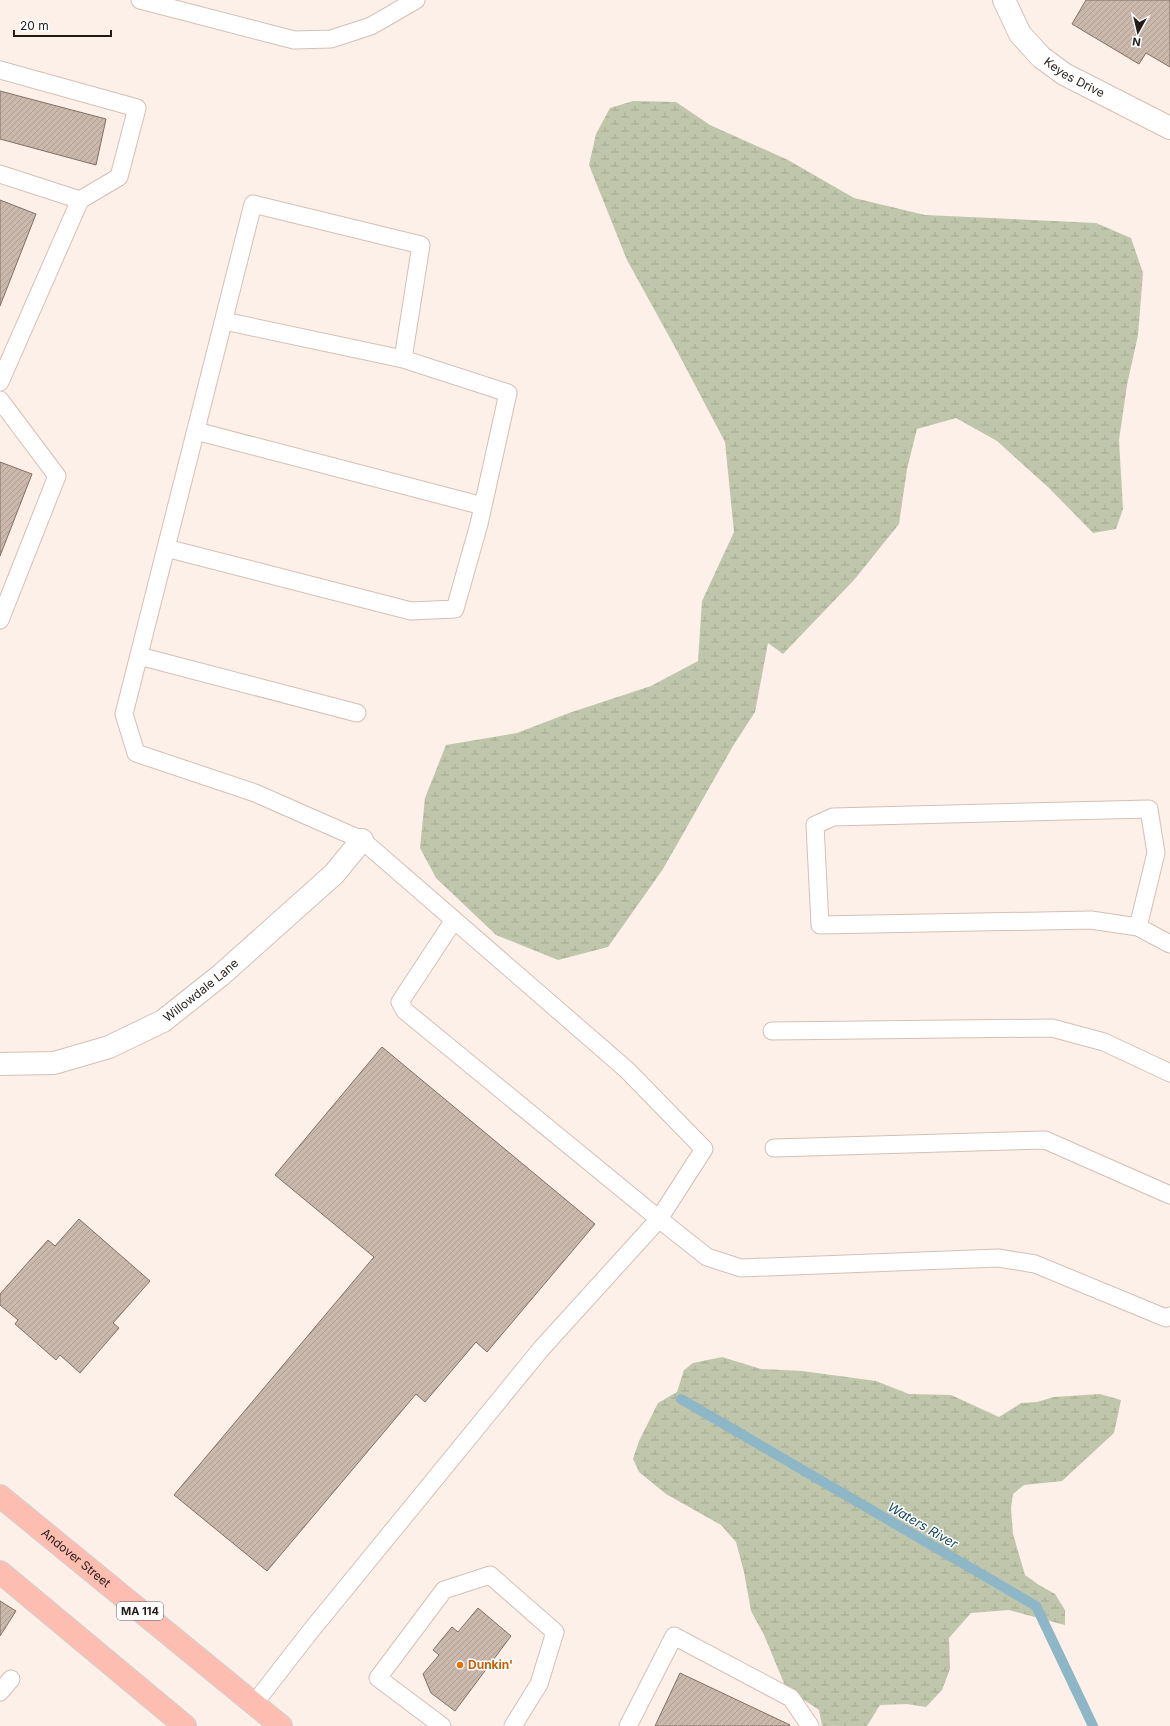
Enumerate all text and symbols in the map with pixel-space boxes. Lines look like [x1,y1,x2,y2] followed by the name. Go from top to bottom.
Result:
[14,12,111,38] scale bar
[1118,12,1158,52] north arrow
[20,18,49,33] text: 20 m
[1131,34,1142,49] text: N
[1041,54,1107,100] street label: Keyes Drive
[160,955,241,1025] street label: Willowdale Lane
[885,1499,962,1552] water label: Waters River
[39,1525,114,1590] street label: Andover Street
[117,1602,163,1620] road number: MA 114
[468,1657,513,1672] place label: Dunkin'
[455,1660,465,1670] marker: Dunkin'

